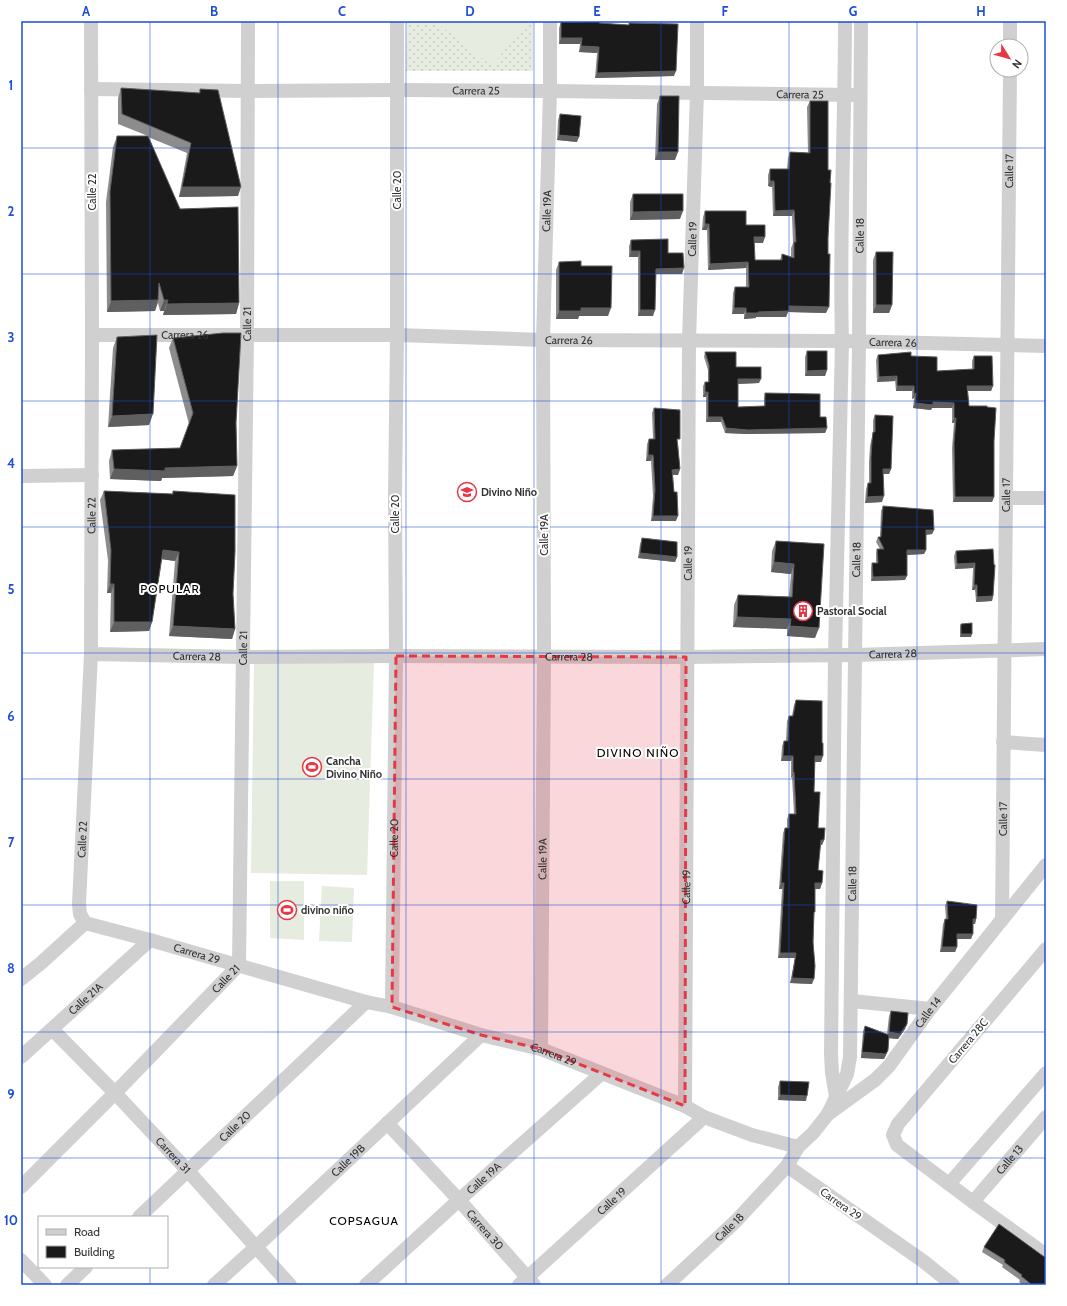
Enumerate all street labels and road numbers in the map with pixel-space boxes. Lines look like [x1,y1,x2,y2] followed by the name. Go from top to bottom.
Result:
[452,83,500,98] street label: Carrera 25
[776,87,824,102] street label: Carrera 25
[1002,153,1016,188] street label: Calle 17
[390,170,404,209] street label: Calle 20
[85,173,99,210] street label: Calle 22
[539,190,554,232] street label: Calle 19A
[853,218,867,253] street label: Calle 18
[685,221,700,257] street label: Calle 19
[240,307,254,342] street label: Calle 21
[161,328,209,342] street label: Carrera 26
[545,333,593,347] street label: Carrera 26
[869,335,917,350] street label: Carrera 26
[999,477,1013,512] street label: Calle 17
[388,494,402,533] street label: Calle 20
[84,497,98,534] street label: Calle 22
[537,514,551,556] street label: Calle 19A
[849,542,863,577] street label: Calle 18
[681,545,695,581] street label: Calle 19
[236,631,250,666] street label: Calle 21
[869,646,917,662] street label: Carrera 28
[173,649,221,664] street label: Carrera 28
[545,650,593,664] street label: Carrera 28
[996,801,1010,836] street label: Calle 17
[387,818,401,857] street label: Calle 20
[74,820,90,858] street label: Calle 22
[535,838,550,880] street label: Calle 19A
[845,866,859,901] street label: Calle 18
[679,869,693,905] street label: Calle 19
[172,940,222,967] street label: Carrera 29
[209,961,243,996] street label: Calle 21
[65,979,106,1018] street label: Calle 21A
[912,993,944,1031] street label: Calle 14
[945,1015,991,1067] street label: Carrera 28C
[530,1040,579,1069] street label: Carrera 29
[216,1108,254,1145] street label: Calle 20
[153,1134,194,1177] street label: Carrera 31
[328,1141,368,1180] street label: Calle 19B
[993,1142,1026,1177] street label: Calle 13
[463,1159,504,1197] street label: Calle 19A
[594,1184,629,1218] street label: Calle 19
[817,1185,865,1223] street label: Carrera 29
[464,1207,507,1253] street label: Carrera 30
[712,1210,747,1244] street label: Calle 18

